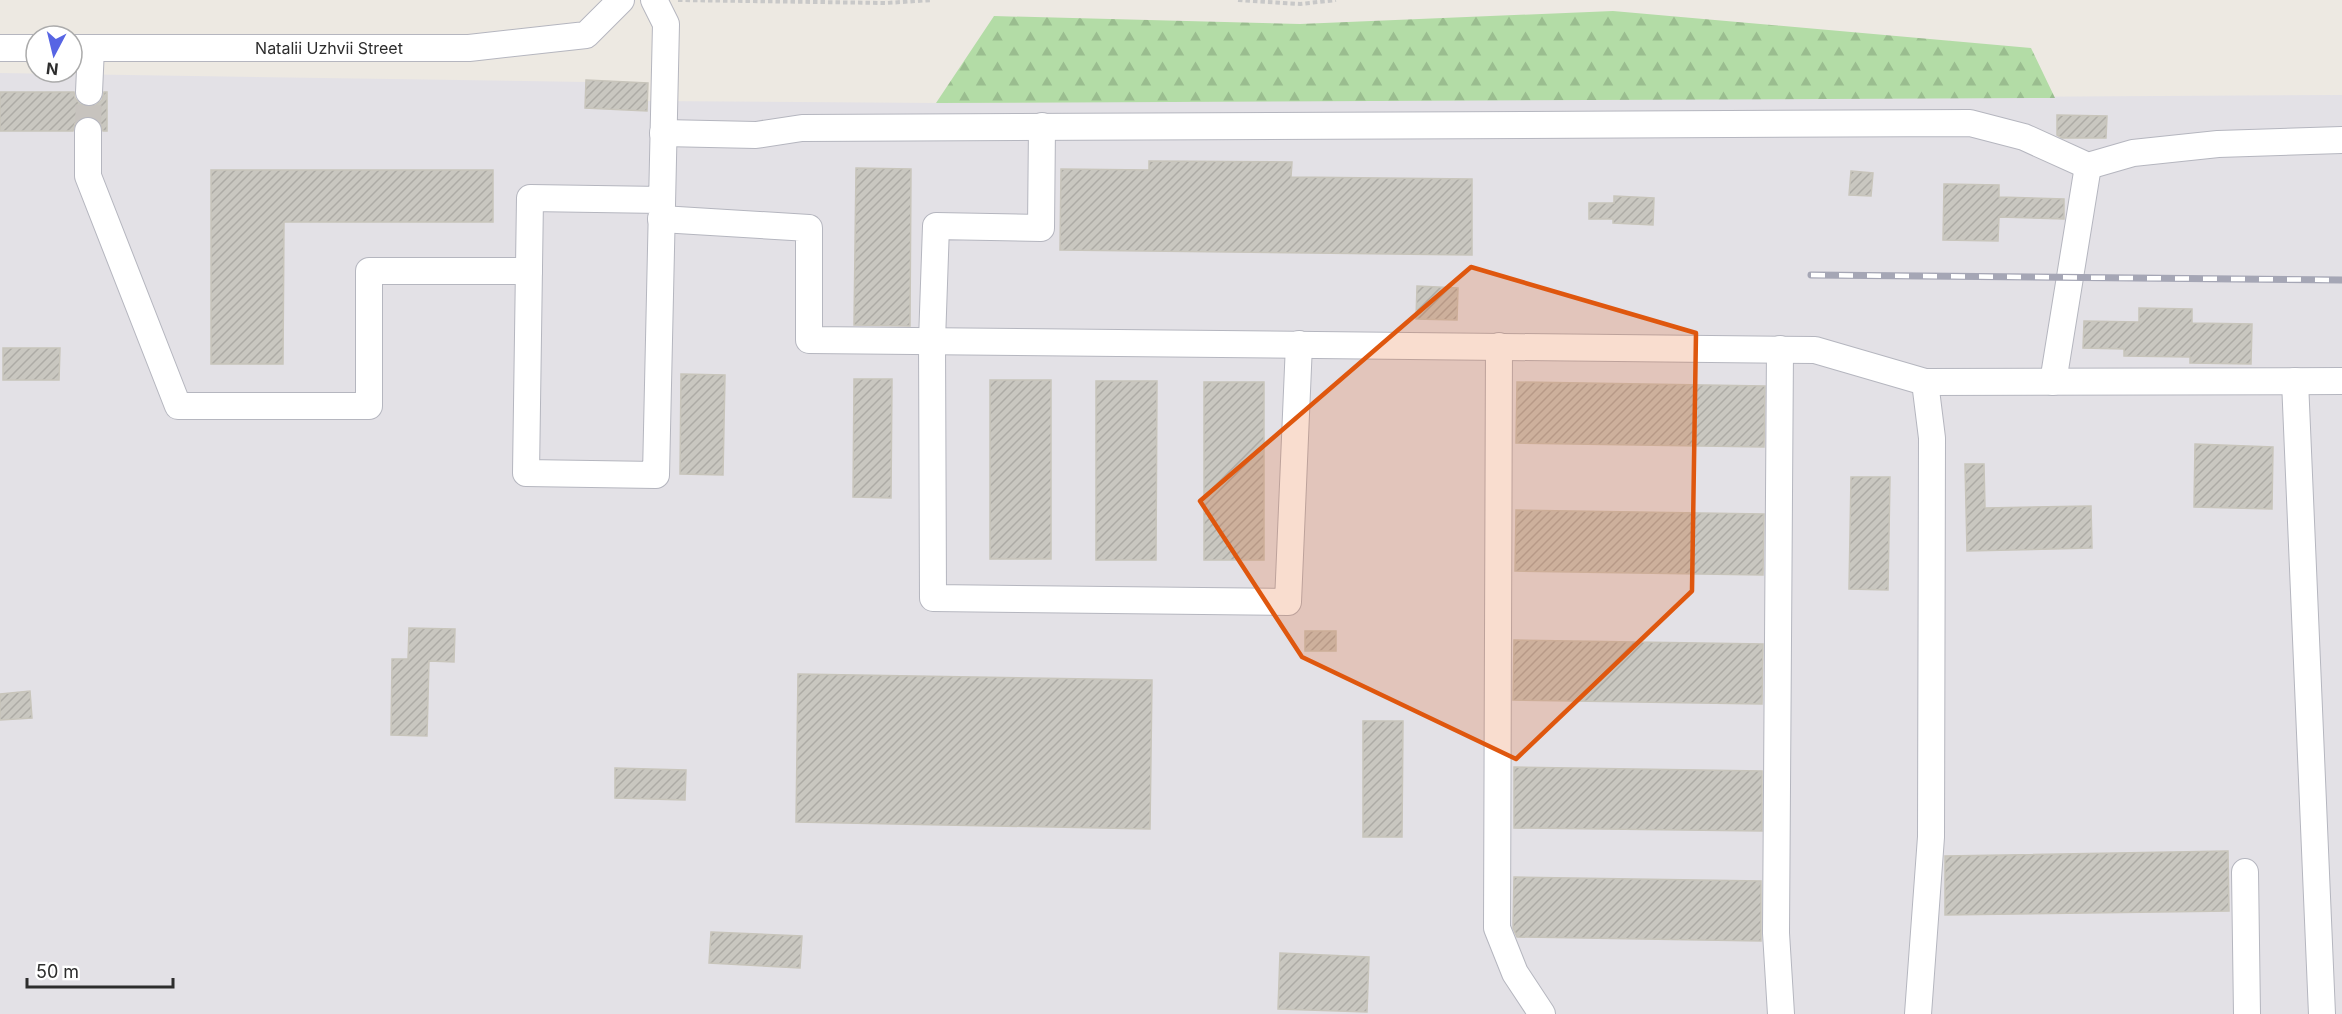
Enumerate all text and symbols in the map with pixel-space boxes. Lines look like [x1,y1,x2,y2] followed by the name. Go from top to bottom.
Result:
[24,24,84,84] north arrow
[255,38,403,58] street label: Natalii Uzhvii Street
[45,58,59,80] text: N
[27,951,172,989] scale bar
[36,961,79,982] text: 50 m

